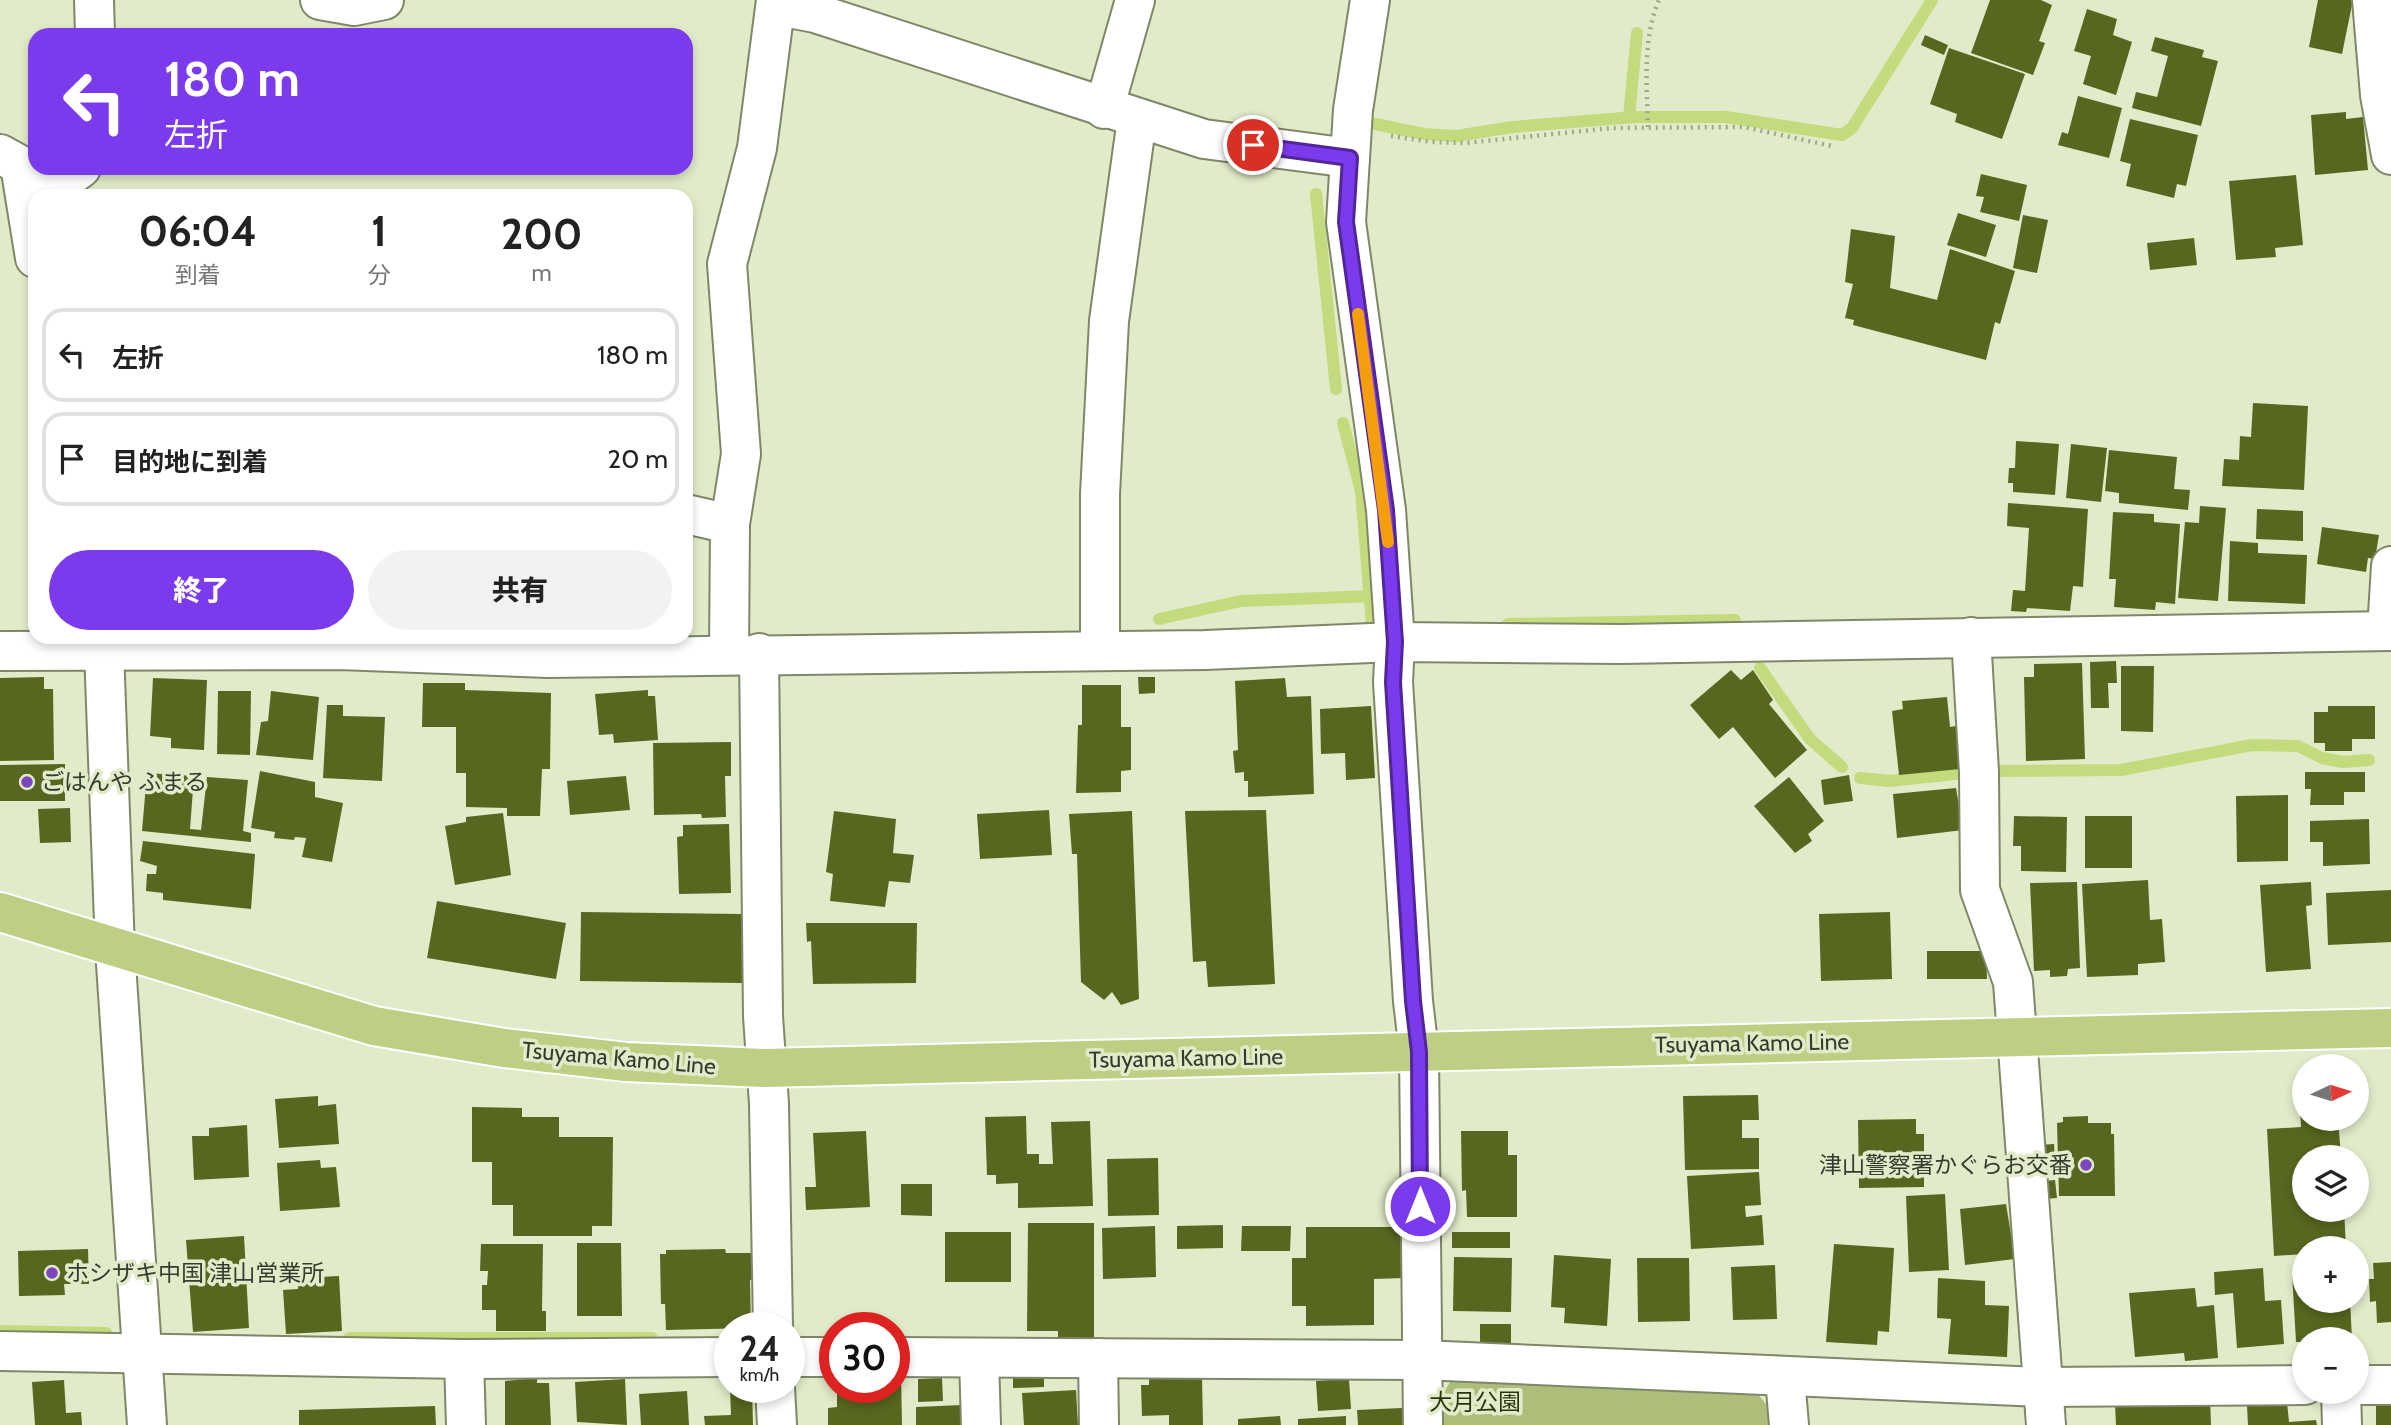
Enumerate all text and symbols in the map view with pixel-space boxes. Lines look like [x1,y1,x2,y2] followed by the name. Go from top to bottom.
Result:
[164,49,300,108] text: 180 m
[49,56,140,147] icon: left
[164,115,228,154] text: 左折
[1223,115,1283,175] pin
[1234,126,1272,164] icon: arrive
[139,205,257,257] text: 06:04
[371,205,387,257] text: 1
[501,208,582,260] text: 200
[532,259,552,287] text: m
[175,261,221,289] text: 到着
[367,261,390,289] text: 分
[53,336,91,374] icon: left
[597,339,668,371] text: 180 m
[112,342,164,374] text: 左折
[53,440,91,478] icon: arrive
[608,443,668,475] text: 20 m
[112,446,268,478] text: 目的地に到着
[49,550,354,630] button: 終了
[368,550,672,630] button: 共有
[41,768,207,796] place label: ごはんや ふまる
[19,774,35,790] marker: ごはんや ふまる
[1655,1027,1850,1059] street label: Tsuyama Kamo Line
[521,1036,717,1080] street label: Tsuyama Kamo Line
[1089,1042,1284,1074] street label: Tsuyama Kamo Line
[2292,1054,2370,1130] north arrow
[2292,1054,2369,1404] map controls
[2292,1145,2369,1222] button: layers
[1819,1151,2072,1179] place label: 津山警察署かぐらお交番
[2078,1157,2094,1173] marker: 津山警察署かぐらお交番
[1383,1169,1457,1243] position arrow
[2292,1236,2369,1313] button: +
[66,1259,324,1287] place label: ホシザキ中国 津山営業所
[44,1265,60,1281] marker: ホシザキ中国 津山営業所
[819,1312,910,1403] speed limit sign: 30
[739,1327,780,1370] text: 24
[2292,1327,2369,1404] button: −
[740,1364,779,1386] text: km/h
[1429,1388,1521,1416] park label: 大月公園

